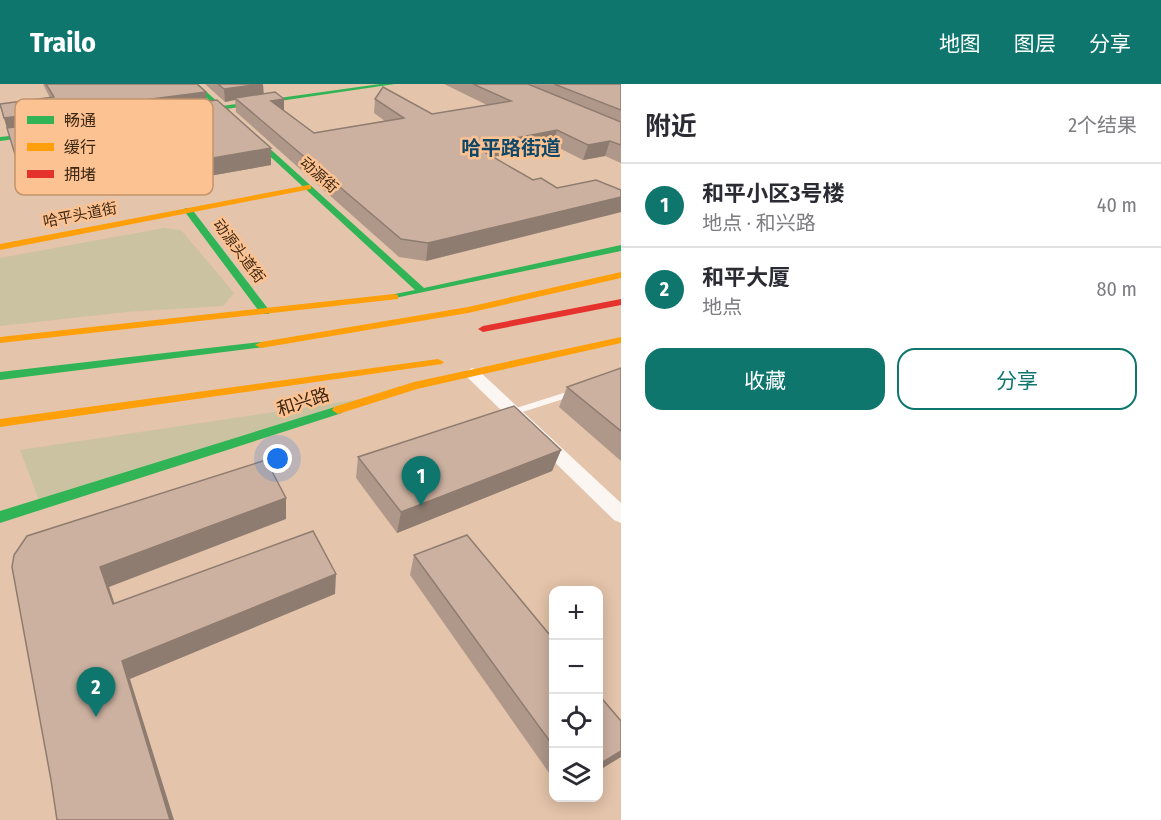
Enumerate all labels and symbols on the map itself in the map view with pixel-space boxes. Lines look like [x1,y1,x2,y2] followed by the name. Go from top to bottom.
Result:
[15,99,213,195] legend
[64,111,96,130] text: 畅通
[461,136,561,160] district label: 哈平路街道
[64,138,96,157] text: 缓行
[296,153,342,197] street label: 动源街
[64,165,96,184] text: 拥堵
[41,199,119,231] street label: 哈平头道街
[209,216,269,286] street label: 动源头道街
[274,383,332,421] street label: 和兴路
[263,444,292,473] your location
[402,456,440,506] pin: 1
[76,668,116,717] pin: 2

